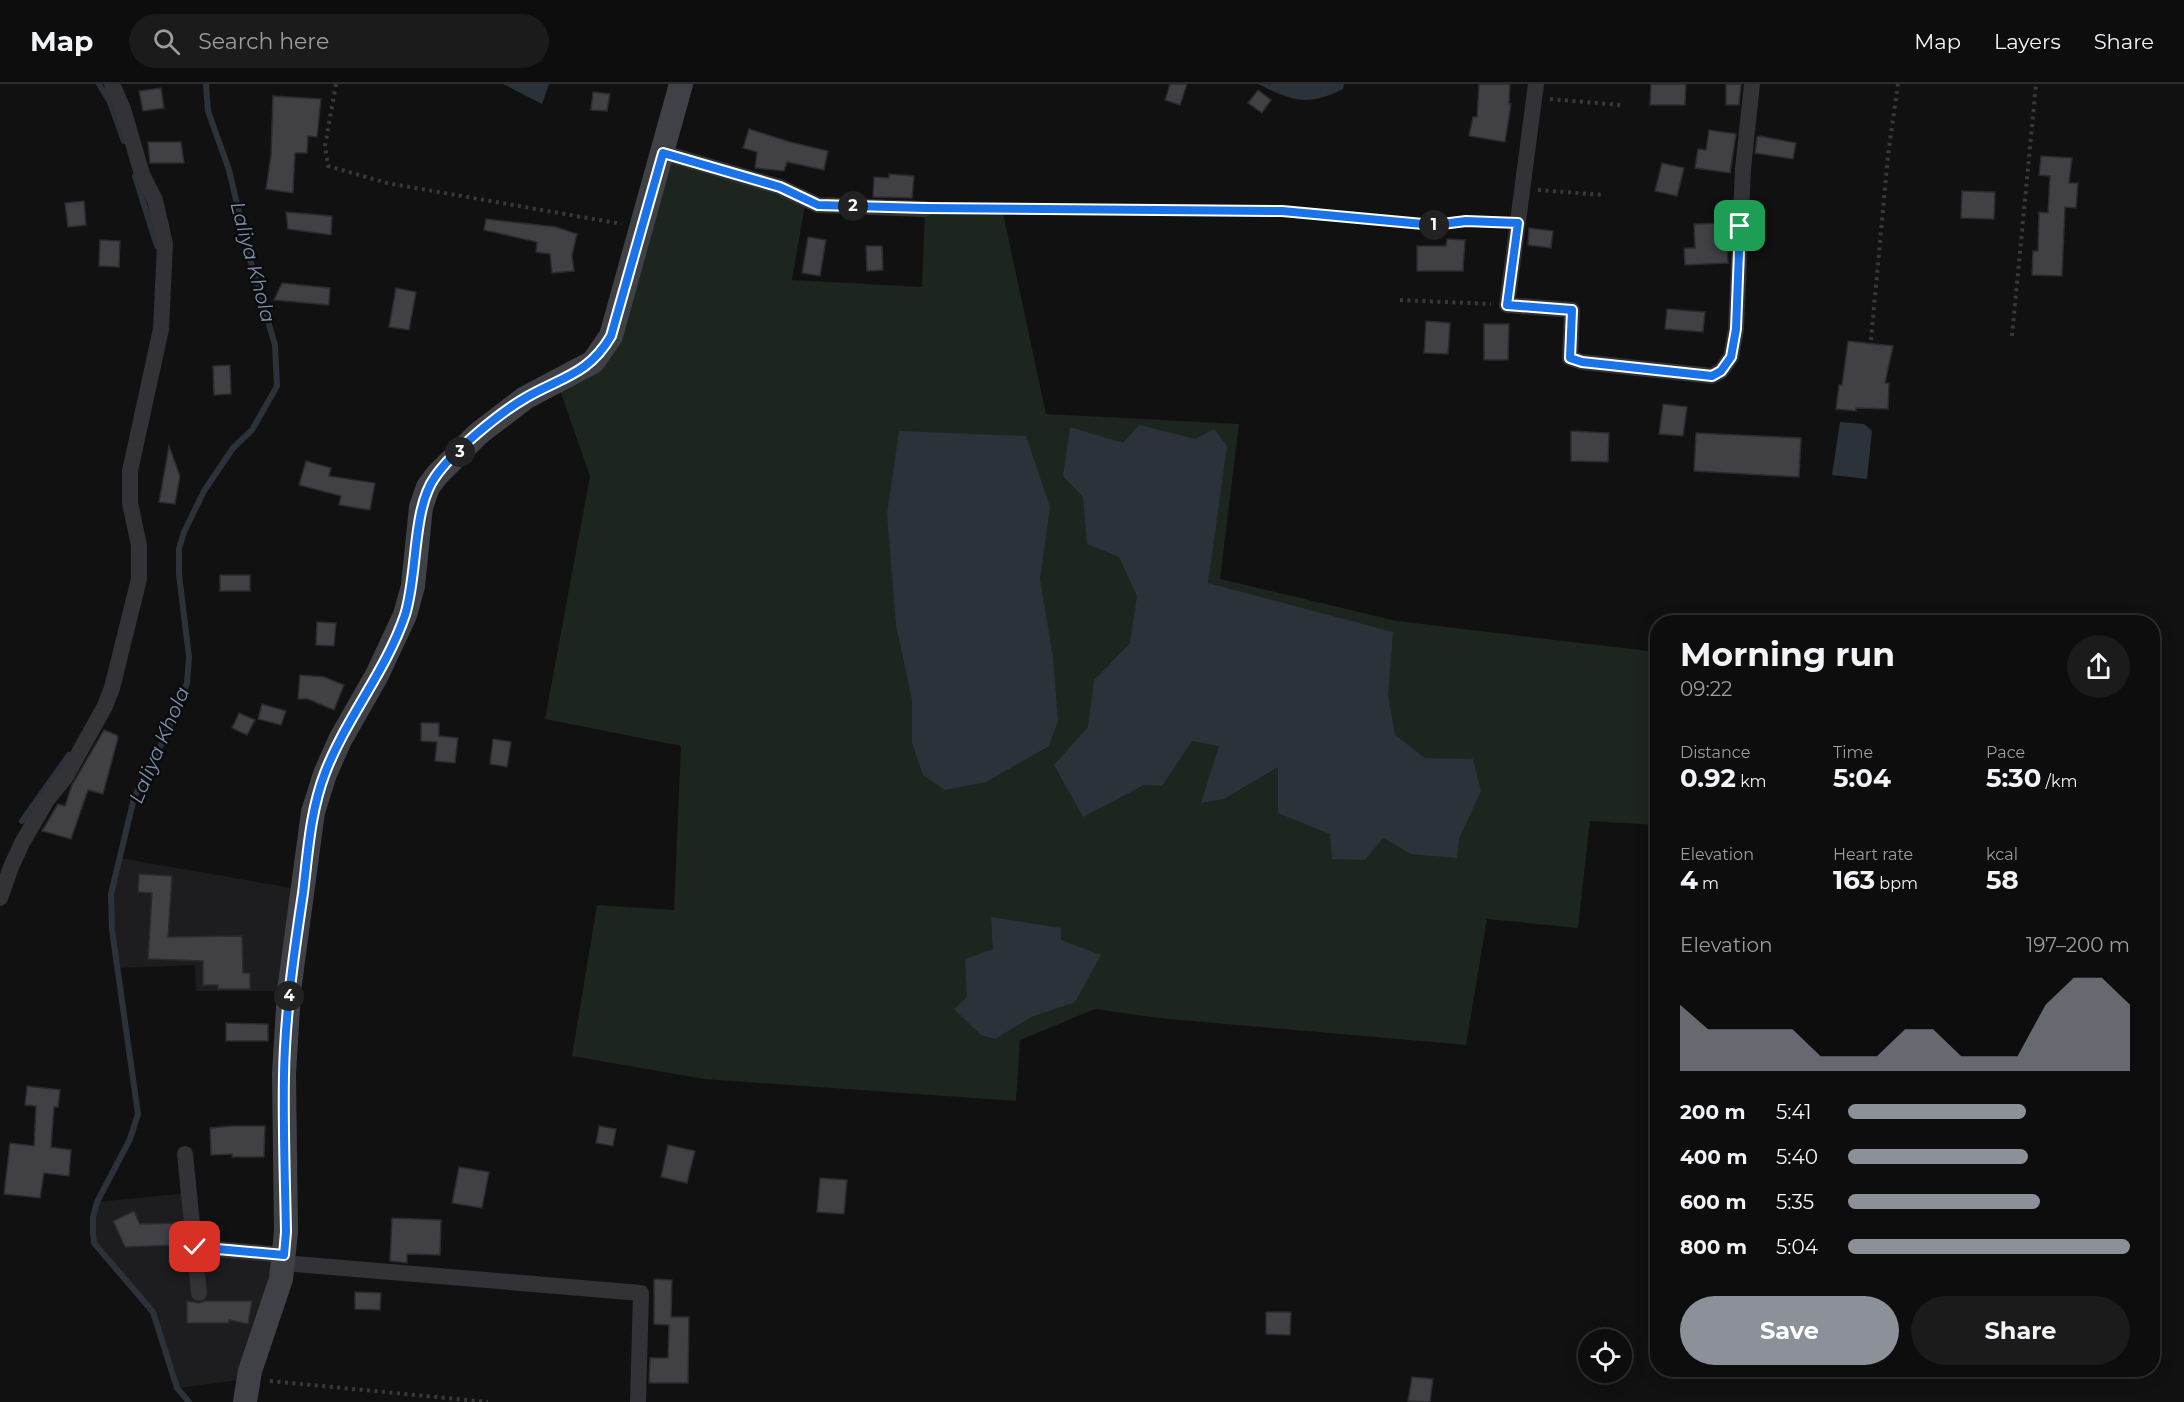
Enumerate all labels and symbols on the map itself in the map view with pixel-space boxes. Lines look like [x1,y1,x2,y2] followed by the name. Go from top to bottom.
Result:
[838,191,868,221] pin: 2
[225,199,281,325] water label: Laliya Khola
[1714,200,1765,251] pin
[1419,210,1449,240] pin: 1
[445,437,475,467] pin: 3
[124,683,194,807] water label: Laliya Khola
[274,981,304,1011] pin: 4
[169,1221,220,1272] pin

